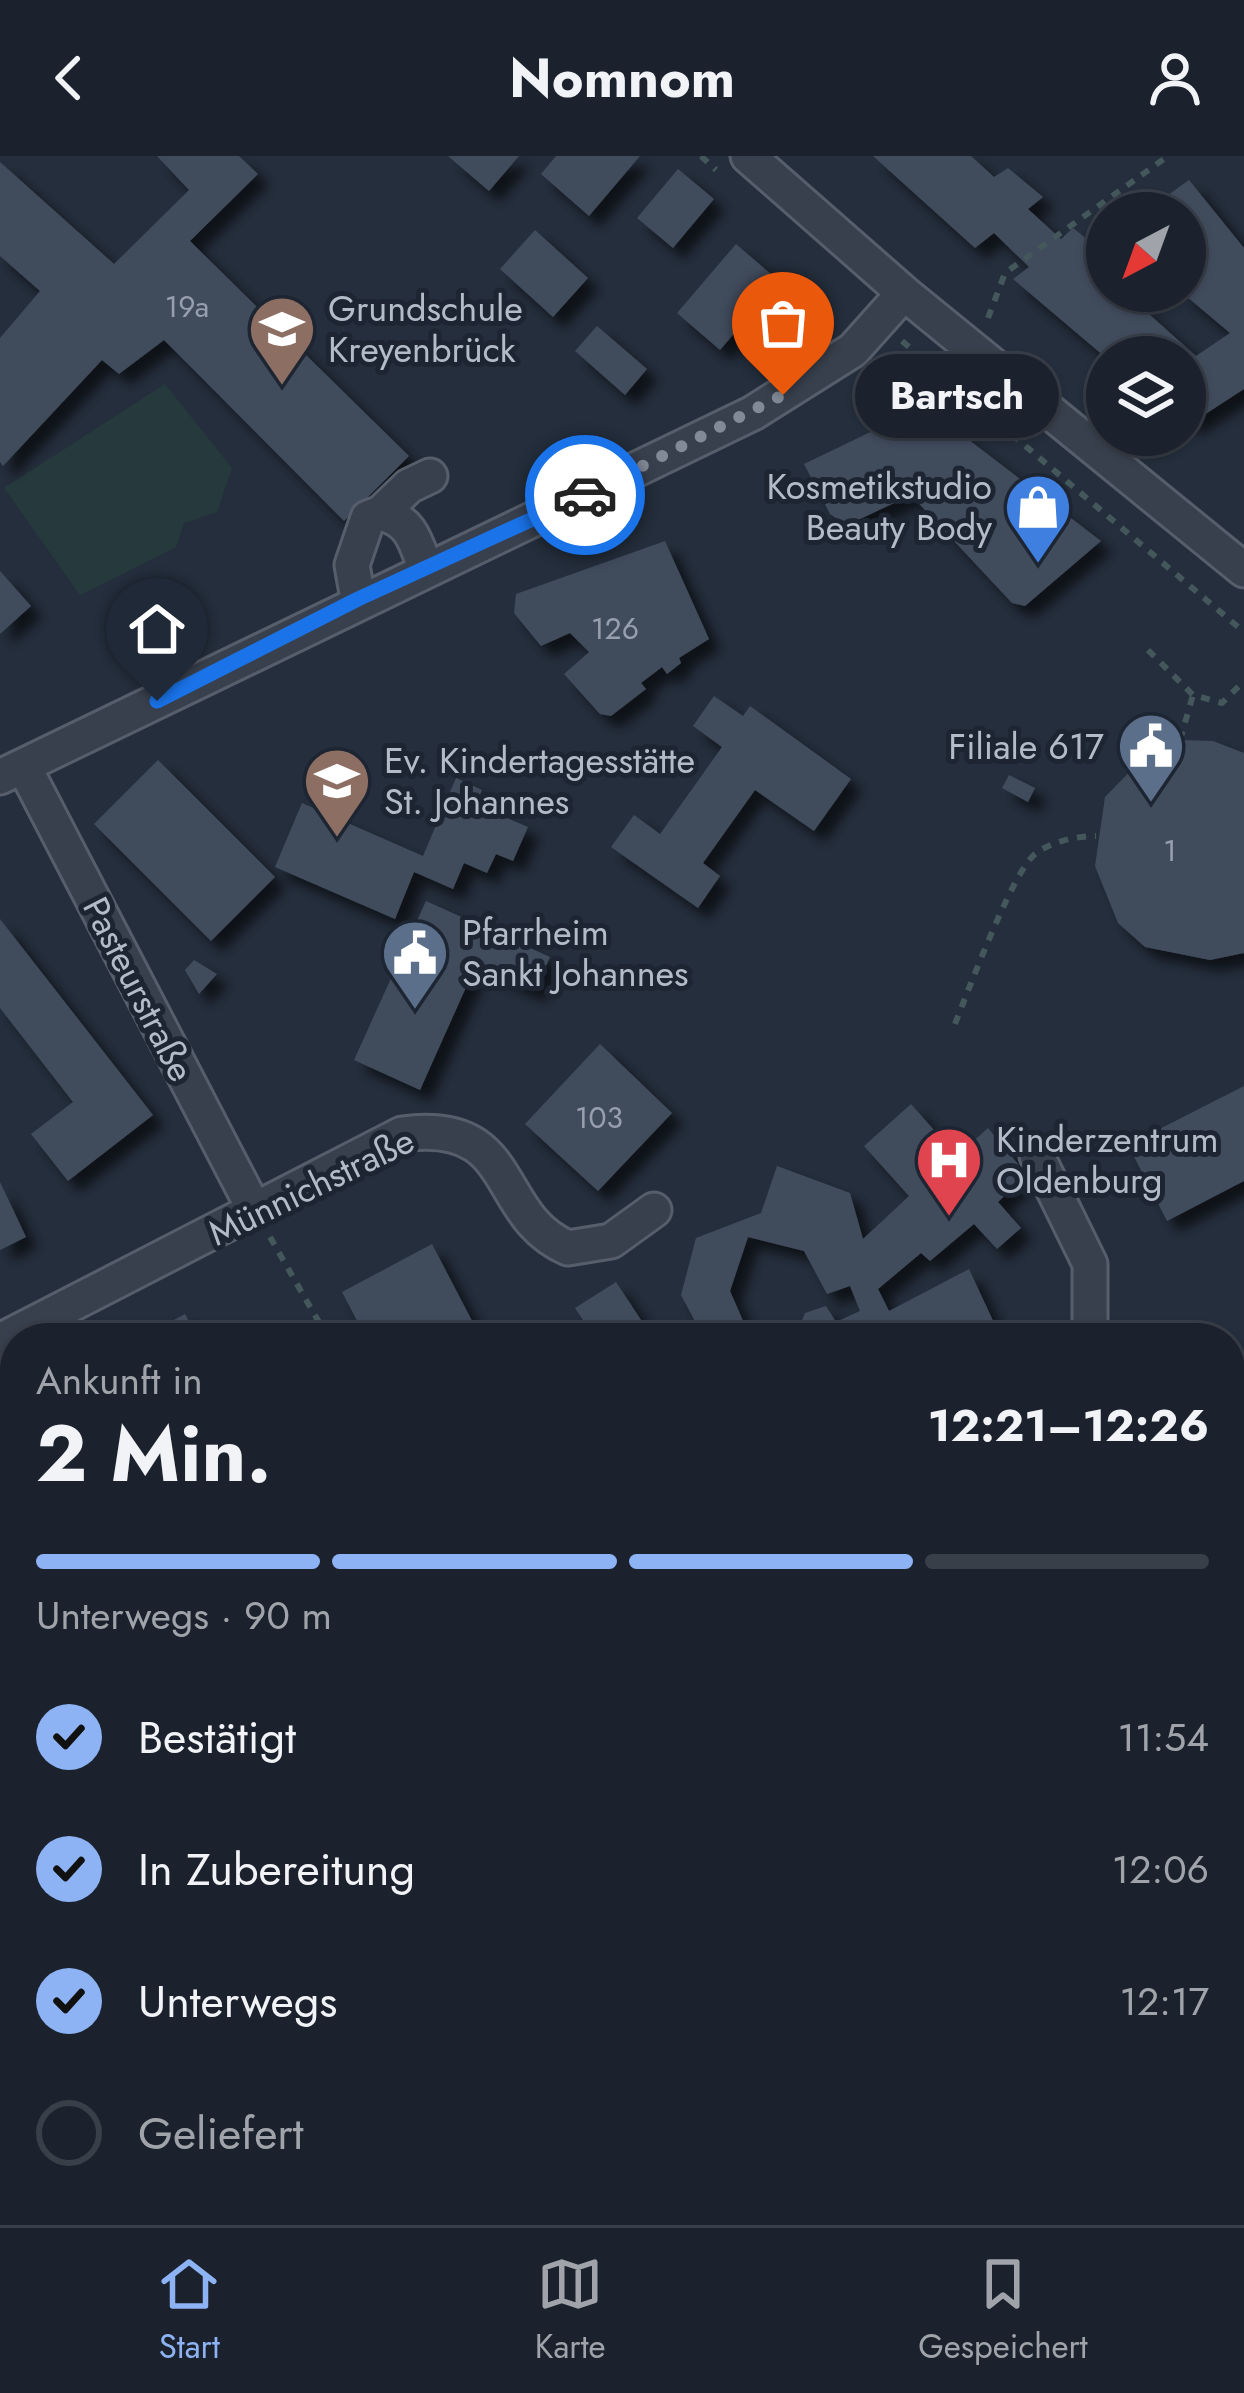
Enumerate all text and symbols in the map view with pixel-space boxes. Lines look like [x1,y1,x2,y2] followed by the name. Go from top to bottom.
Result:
[509,39,735,117] text: Nomnom
[36,45,102,111] icon: back
[1142,45,1208,111] icon: person
[1086,192,1206,312] north arrow
[1086,192,1206,456] map controls
[732,272,834,395] pin
[328,282,523,375] place label: Grundschule Kreyenbrück
[165,285,209,328] house number: 19a
[750,290,816,356] icon: bag
[247,294,317,388] school or university icon: Grundschule Kreyenbrück
[1086,336,1206,456] button: layers
[855,353,1059,437] callout: Bartsch
[890,367,1024,424] text: Bartsch
[525,435,645,555] courier
[767,460,992,553] place label: Kosmetikstudio Beauty Body
[552,462,618,528] icon: car
[1003,472,1073,566] shop icon: Kosmetikstudio Beauty Body
[106,578,208,701] pin
[124,596,190,662] icon: home
[591,607,639,650] house number: 126
[1116,711,1186,805] public building icon: Filiale 617
[948,720,1104,772] place label: Filiale 617
[384,734,695,827] place label: Ev. Kindertagesstätte St. Johannes
[302,746,372,840] school or university icon: Ev. Kindertagesstätte St. Johannes
[1163,829,1177,872] house number: 1
[70,888,208,1090] street label: Pasteurstraße
[462,906,689,999] place label: Pfarrheim Sankt Johannes
[380,918,450,1012] public building icon: Pfarrheim Sankt Johannes
[575,1096,623,1139] house number: 103
[996,1113,1219,1206] place label: Kinderzentrum Oldenburg
[199,1114,423,1258] street label: Münnichstraße
[914,1125,984,1219] hospital icon: Kinderzentrum Oldenburg
[36,1352,203,1409] text: Ankunft in
[928,1393,1209,1458] text: 12:21–12:26
[36,1398,272,1510] text: 2 Min.
[36,1587,332,1644] text: Unterwegs · 90 m
[36,1704,102,1770] icon: check
[138,1705,296,1770] text: Bestätigt
[1117,1709,1209,1766] text: 11:54
[36,1836,102,1902] icon: check
[138,1837,415,1902] text: In Zubereitung
[1112,1841,1209,1898] text: 12:06
[36,1968,102,2034] icon: check
[138,1969,337,2034] text: Unterwegs
[1120,1973,1209,2030] text: 12:17
[138,2101,304,2166] text: Geliefert
[156,2251,222,2370] tab: Start
[535,2251,606,2370] tab: Karte
[918,2251,1088,2370] tab: Gespeichert

